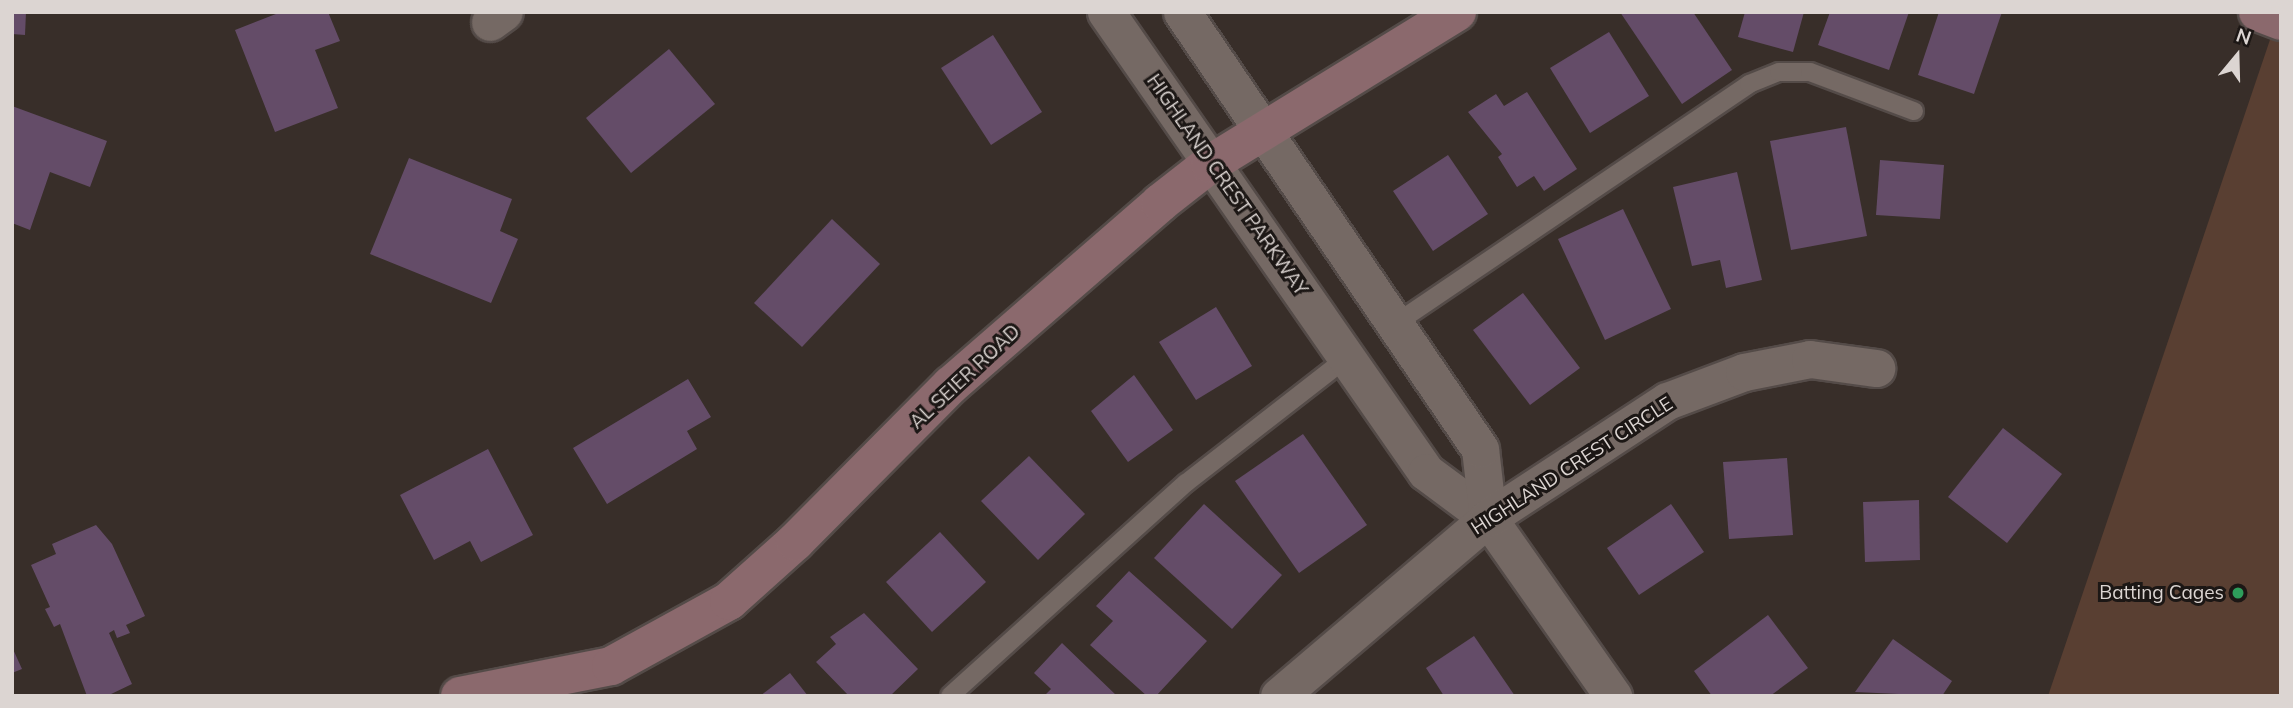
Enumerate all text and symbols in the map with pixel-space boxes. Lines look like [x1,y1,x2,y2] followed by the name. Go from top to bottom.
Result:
[2202,21,2272,91] north arrow
[2233,22,2255,50] text: N
[1142,70,1312,300] street label: HIGHLAND CREST PARKWAY
[905,320,1025,434] street label: AL SEIER ROAD
[1467,392,1677,540] street label: HIGHLAND CREST CIRCLE
[2099,582,2224,604] place label: Batting Cages
[2230,585,2246,601] marker: Batting Cages

